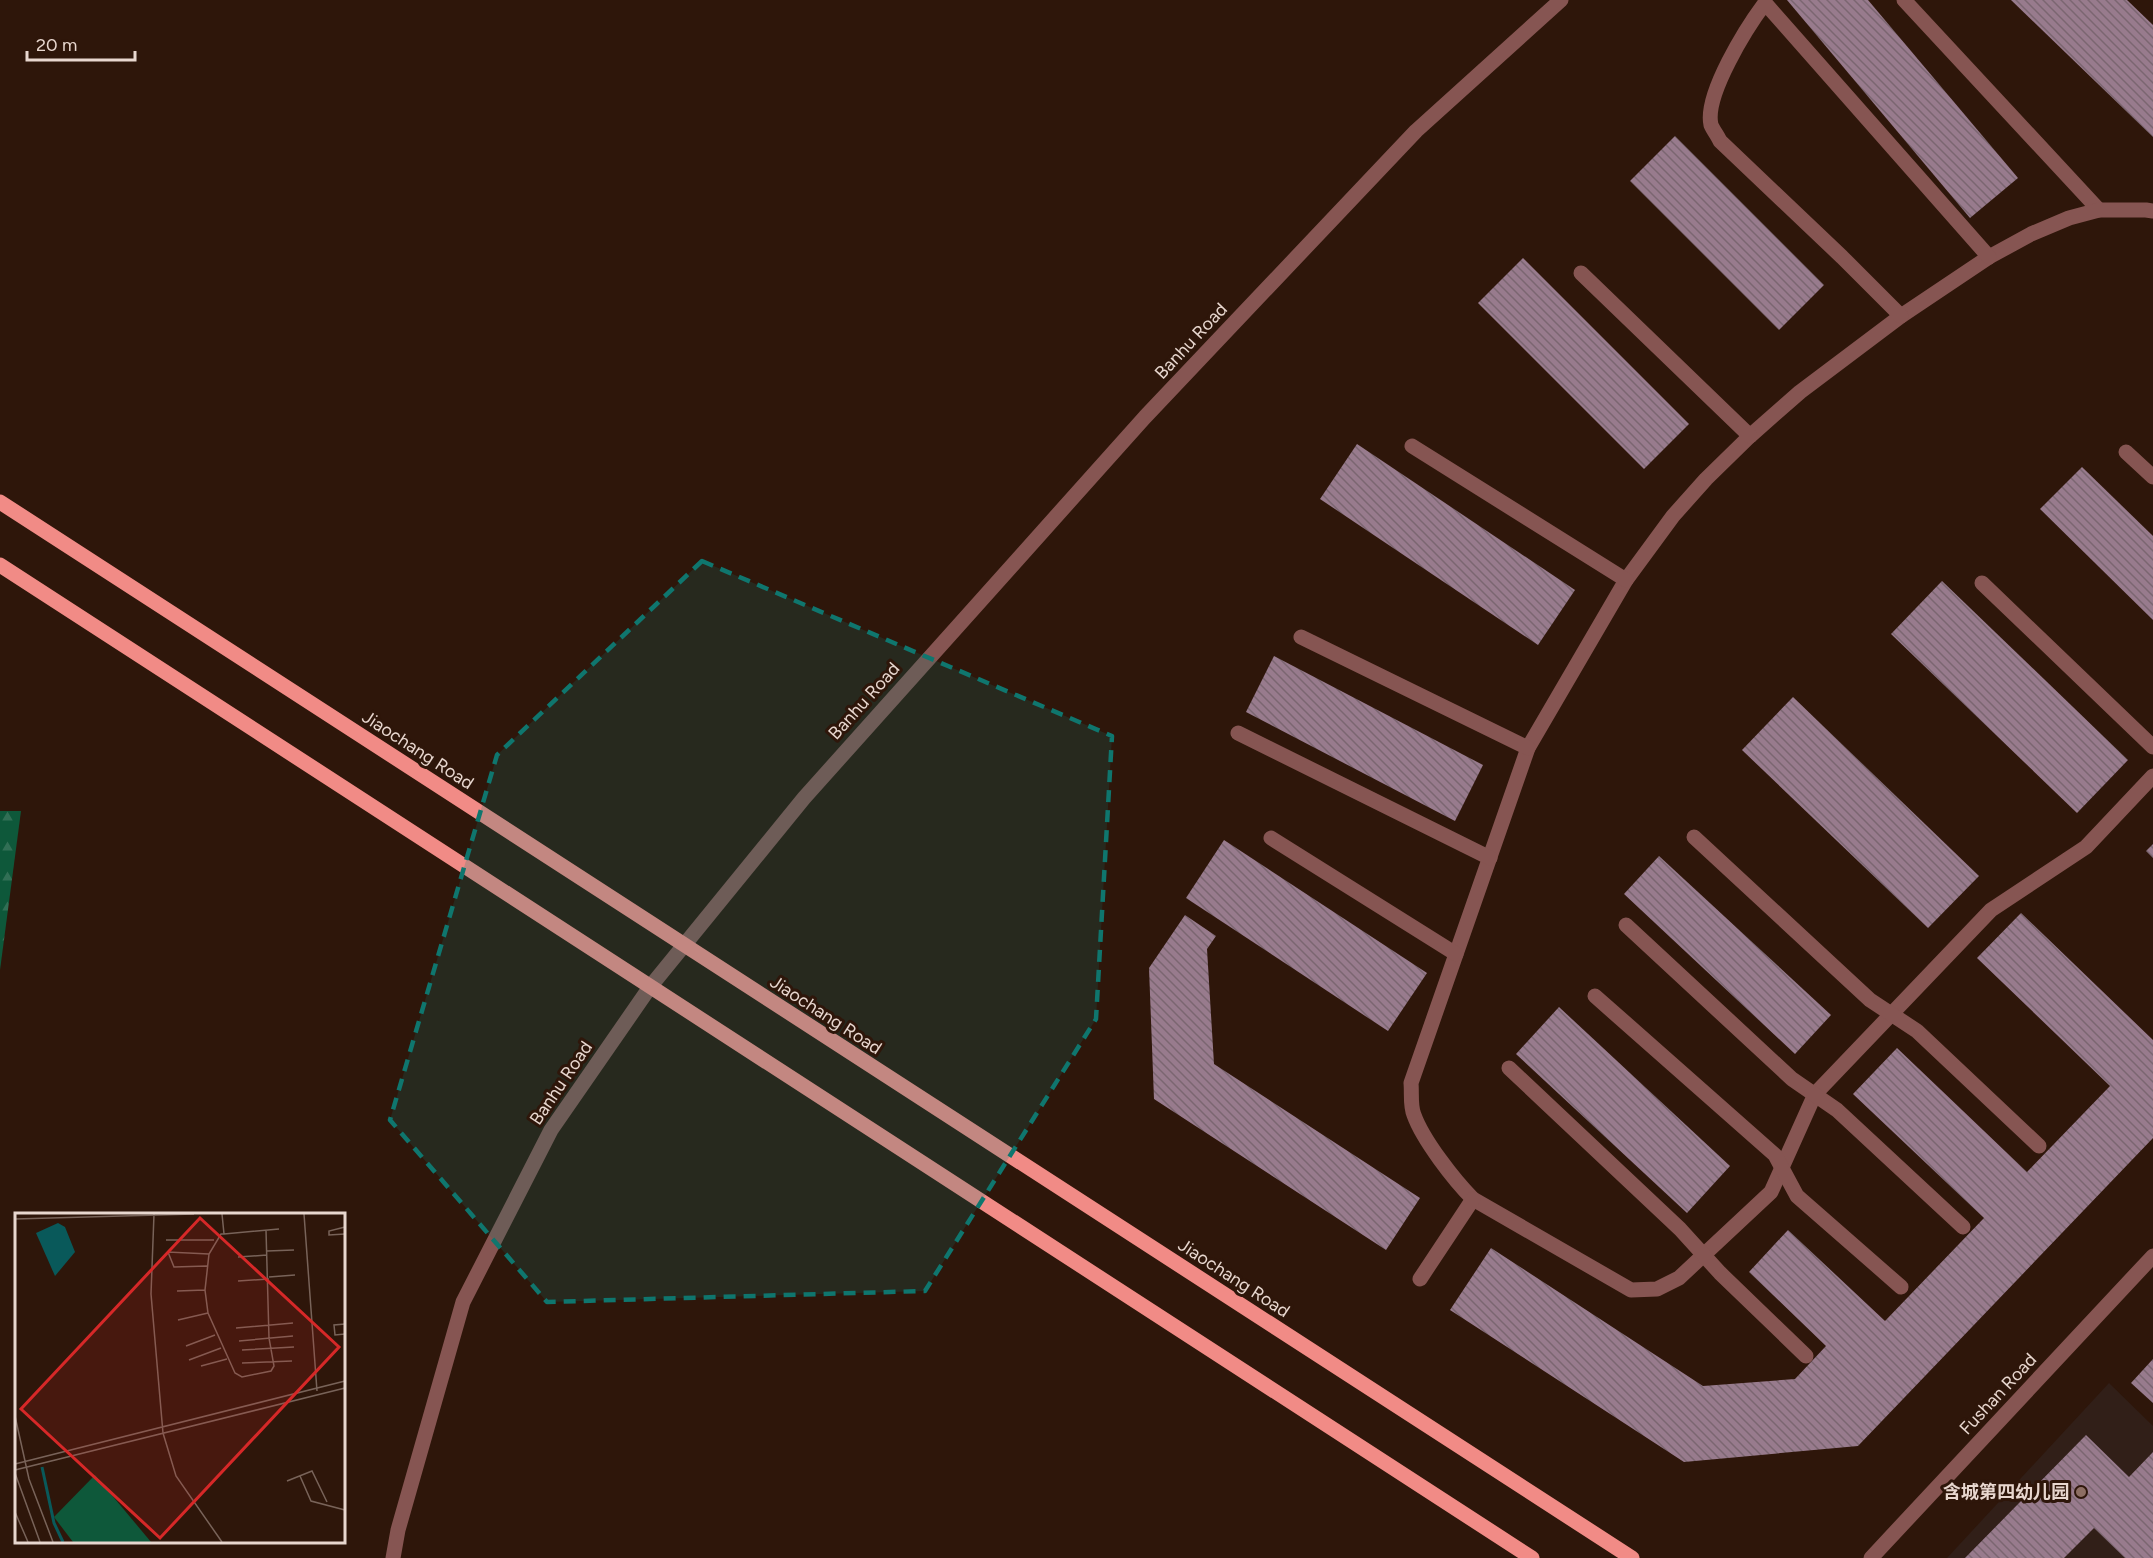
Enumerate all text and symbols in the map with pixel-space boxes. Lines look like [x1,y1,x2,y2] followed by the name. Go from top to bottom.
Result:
[27,24,135,62] scale bar
[36,34,77,56] text: 20 m
[1150,298,1232,384] street label: Banhu Road
[824,658,904,744] street label: Banhu Road
[358,706,478,794] street label: Jiaochang Road
[766,971,886,1059] street label: Jiaochang Road
[525,1037,597,1129] street label: Banhu Road
[15,1213,345,1543] inset map
[1174,1234,1294,1322] street label: Jiaochang Road
[1955,1349,2041,1439] street label: Fushan Road
[1943,1481,2069,1503] place label: 含城第四幼儿园
[2074,1485,2088,1499] marker: 含城第四幼儿园

